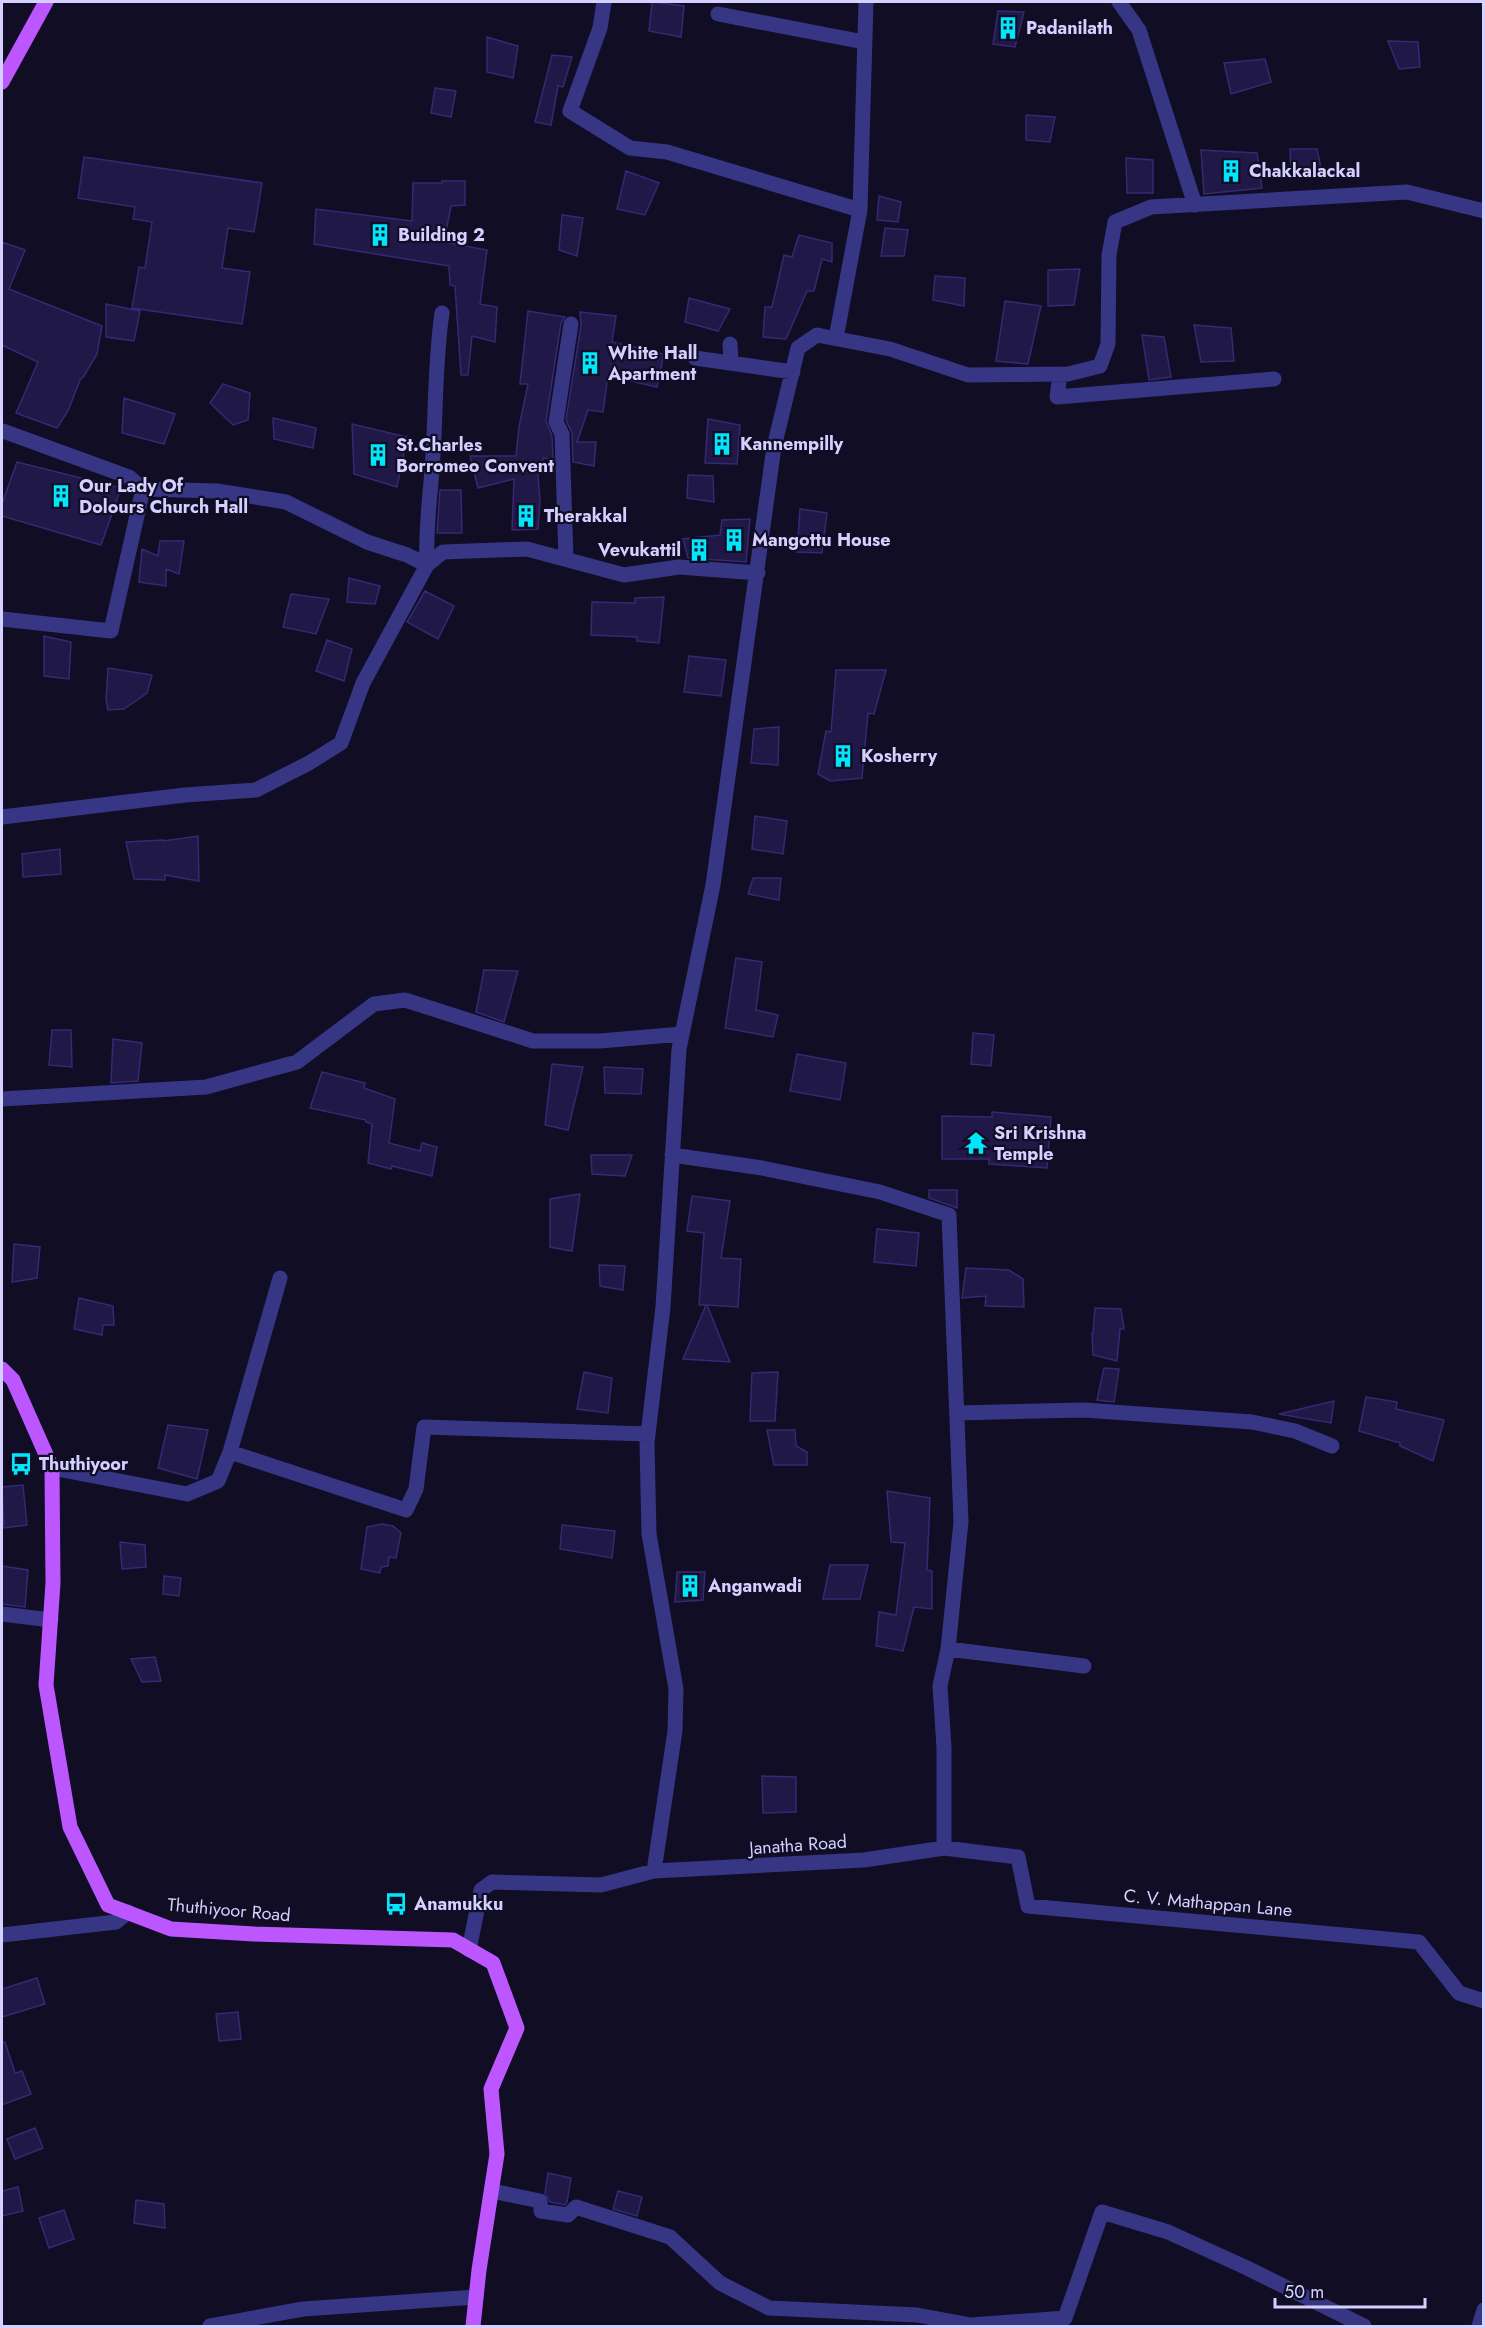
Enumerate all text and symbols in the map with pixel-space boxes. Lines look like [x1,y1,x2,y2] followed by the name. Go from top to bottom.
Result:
[995,15,1021,41] building icon: Padanilath
[1026,15,1113,41] place label: Padanilath
[1218,158,1244,184] building icon: Chakkalackal
[1249,158,1360,184] place label: Chakkalackal
[367,222,393,248] building icon: Building 2
[398,222,485,248] place label: Building 2
[607,340,697,387] place label: White Hall Apartment
[577,350,603,376] building icon: White Hall Apartment
[709,431,735,457] building icon: Kannempilly
[740,431,844,457] place label: Kannempilly
[396,432,554,479] place label: St.Charles Borromeo Convent
[365,442,391,468] building icon: St.Charles Borromeo Convent
[79,473,248,520] place label: Our Lady Of Dolours Church Hall
[48,483,74,509] building icon: Our Lady Of Dolours Church Hall
[513,503,539,529] building icon: Therakkal
[544,503,627,529] place label: Therakkal
[721,527,747,553] building icon: Mangottu House
[752,527,891,553] place label: Mangottu House
[597,537,681,563] place label: Vevukattil
[686,537,712,563] building icon: Vevukattil
[830,743,856,769] building icon: Kosherry
[861,743,938,769] place label: Kosherry
[994,1120,1086,1167] place label: Sri Krishna Temple
[963,1130,989,1156] temple icon: Sri Krishna Temple
[8,1451,34,1477] bus stop icon: Thuthiyoor
[39,1451,129,1477] place label: Thuthiyoor
[677,1573,703,1599] building icon: Anganwadi
[707,1573,802,1599] place label: Anganwadi
[746,1829,848,1862] street label: Janatha Road
[1123,1883,1293,1923] street label: C. V. Mathappan Lane
[383,1891,409,1917] bus stop icon: Anamukku
[413,1891,503,1917] place label: Anamukku
[166,1892,292,1928] street label: Thuthiyoor Road
[1275,2271,1425,2309] scale bar
[1284,2279,1324,2305] text: 50 m

